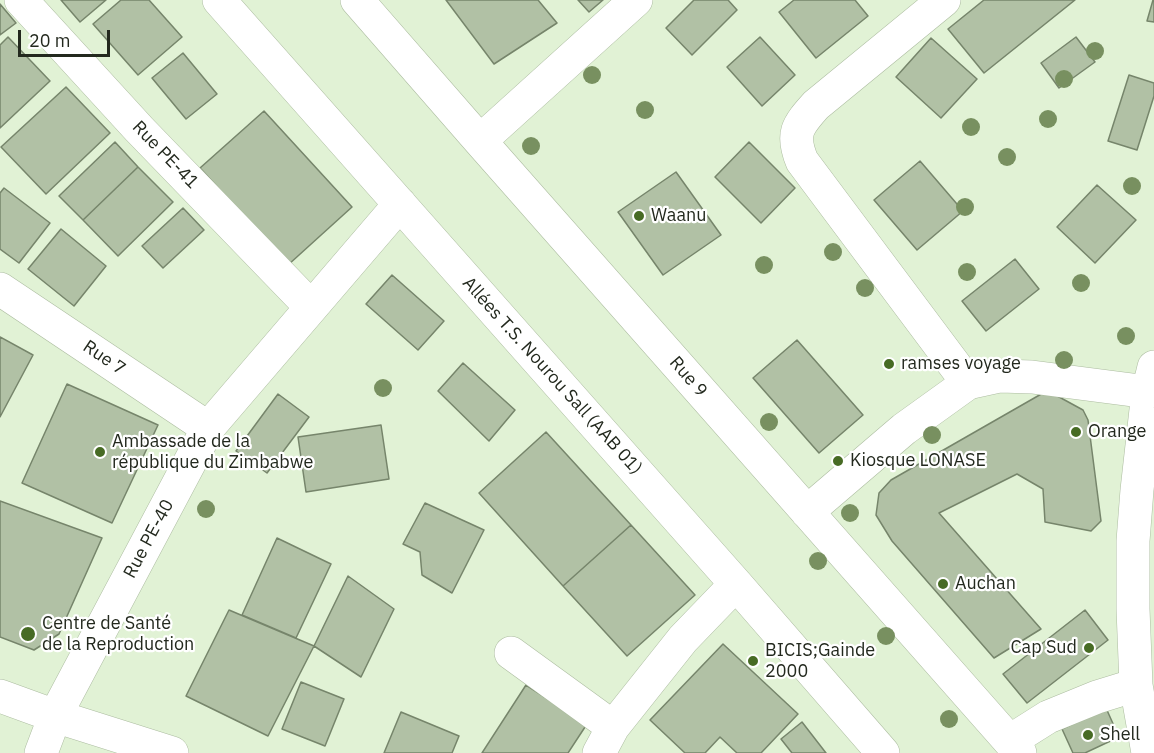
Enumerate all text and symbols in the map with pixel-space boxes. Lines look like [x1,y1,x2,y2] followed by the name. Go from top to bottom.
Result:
[21,18,112,56] scale bar
[29,29,71,52] text: 20 m
[127,117,203,193] street label: Rue PE-41
[651,205,707,227] place label: Waanu
[632,209,646,223] marker: Waanu
[457,273,647,479] street label: Allées T.S. Nourou Sall (AAB 01)
[79,336,129,380] street label: Rue 7
[665,352,711,402] street label: Rue 9
[901,353,1021,375] place label: ramses voyage
[882,357,896,371] marker: ramses voyage
[1088,421,1146,443] place label: Orange
[1069,425,1083,439] marker: Orange
[112,431,313,474] place label: Ambassade de la république du Zimbabwe
[93,445,107,459] marker: Ambassade de la république du Zimbabwe
[850,450,986,472] place label: Kiosque LONASE
[831,454,845,468] marker: Kiosque LONASE
[119,496,179,582] street label: Rue PE-40
[955,573,1016,595] place label: Auchan
[936,577,950,591] marker: Auchan
[42,613,194,656] place label: Centre de Santé de la Reproduction
[19,625,37,643] marker: Centre de Santé de la Reproduction
[1010,637,1077,659] place label: Cap Sud
[765,640,875,682] place label: BICIS;Gainde 2000
[1082,641,1096,655] marker: Cap Sud
[746,654,760,668] marker: BICIS;Gainde 2000
[1100,724,1140,746] place label: Shell
[1081,728,1095,742] marker: Shell

